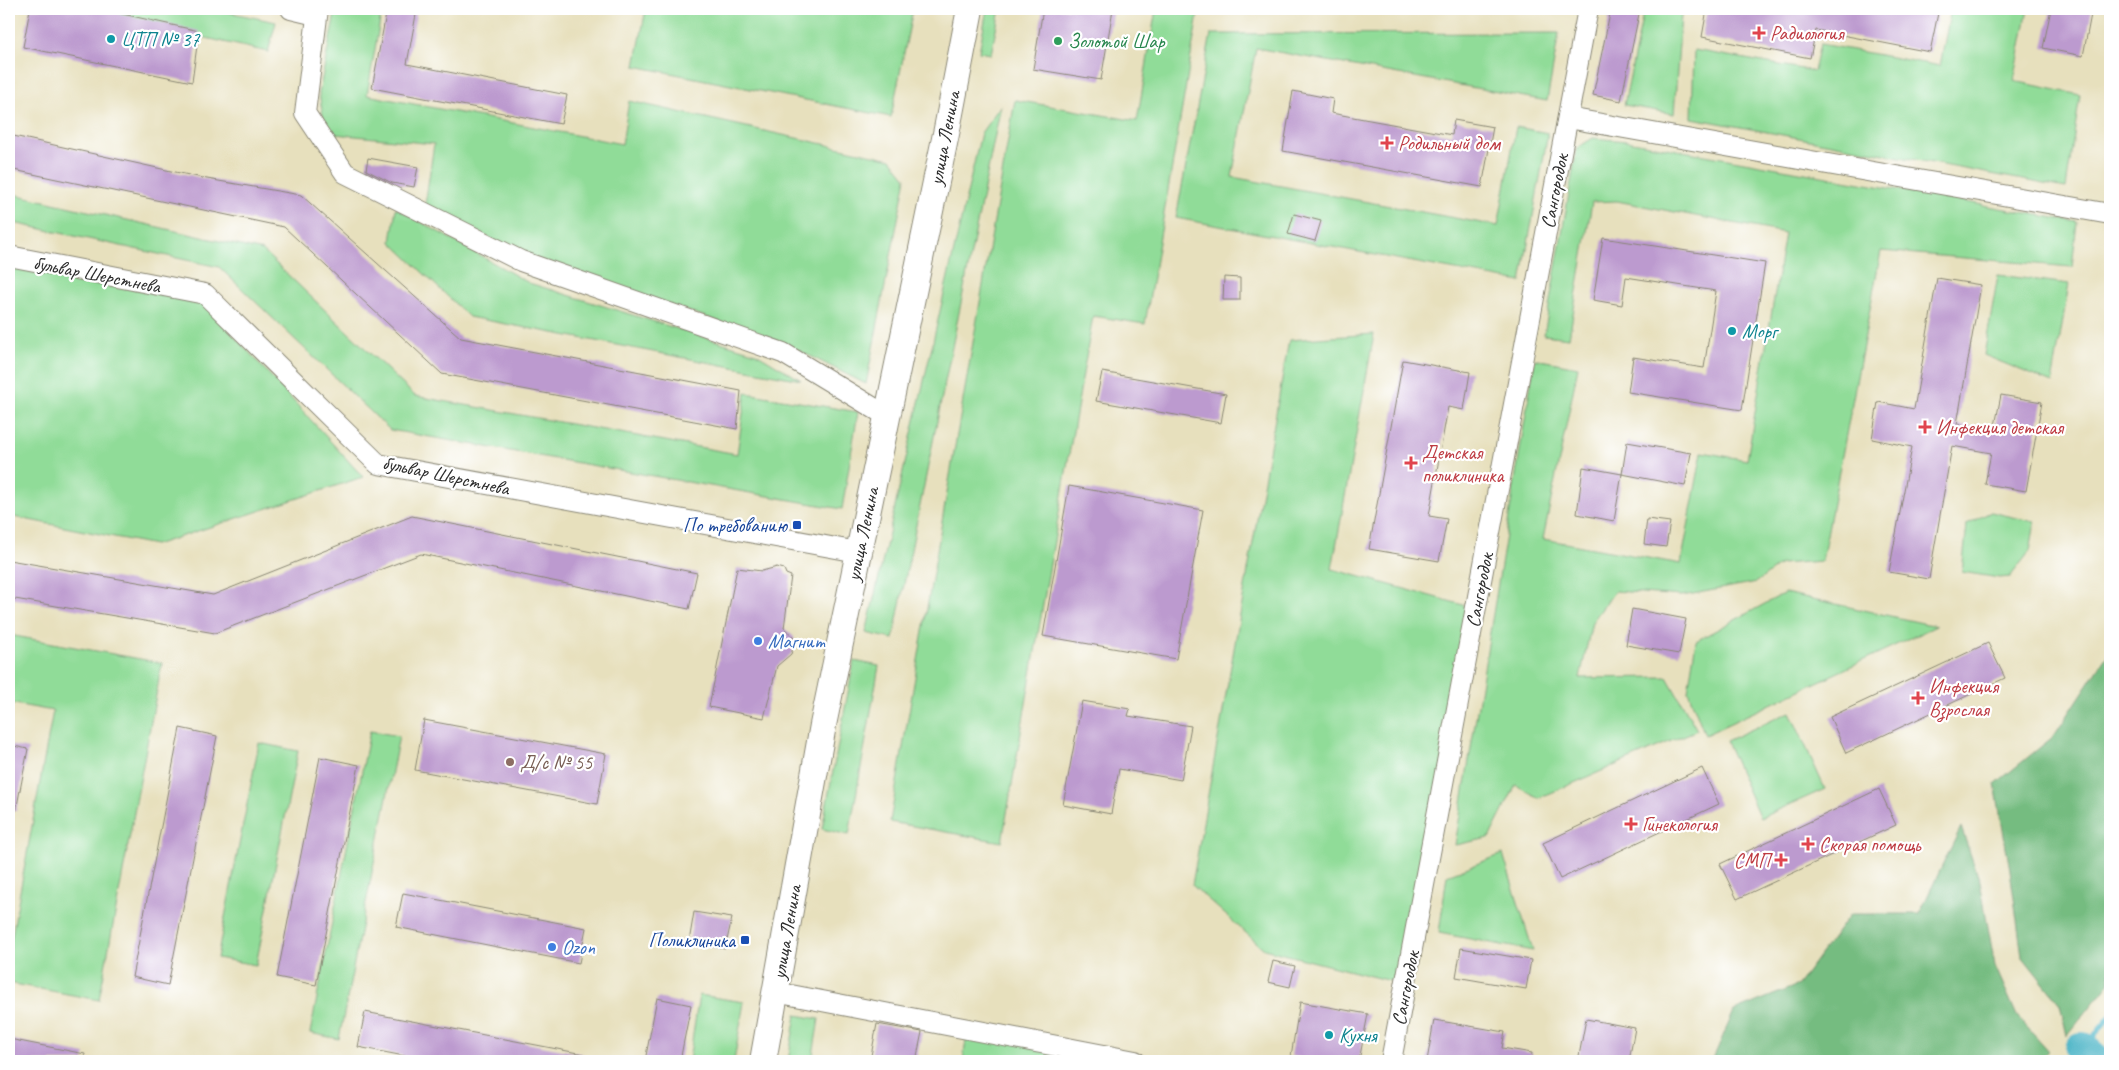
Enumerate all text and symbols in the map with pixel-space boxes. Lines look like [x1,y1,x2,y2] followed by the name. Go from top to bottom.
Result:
[1770,21,1846,46] place label: Радиология
[1752,26,1766,40] marker: Радиология
[121,27,200,52] place label: ЦТП № 37
[1068,29,1166,54] place label: Золотой Шар
[105,33,117,45] marker: ЦТП № 37
[1052,35,1064,47] marker: Золотой Шар
[923,87,966,188] street label: улица Ленина
[1398,131,1501,156] place label: Родильный дом
[1380,136,1394,150] marker: Родильный дом
[1535,150,1574,230] street label: Сангородок
[31,250,164,299] street label: бульвар Шерстнева
[1742,319,1780,344] place label: Морг
[1726,325,1738,337] marker: Морг
[1936,415,2065,440] place label: Инфекция детская
[1918,420,1932,434] marker: Инфекция детская
[1422,440,1505,488] place label: Детская поликлиника
[380,450,513,502] street label: бульвар Шерстнева
[1404,456,1418,470] marker: Детская поликлиника
[840,483,885,584] street label: улица Ленина
[683,513,789,538] place label: По требованию
[791,519,803,531] marker: По требованию
[1460,549,1499,629] street label: Сангородок
[768,629,826,654] place label: Магнит
[752,635,764,647] marker: Магнит
[1929,674,2000,723] place label: Инфекция Взрослая
[1911,691,1925,705] marker: Инфекция Взрослая
[520,750,593,775] place label: Д/с № 55
[504,756,516,768] marker: Д/с № 55
[1642,812,1719,837] place label: Гинекология
[1624,817,1638,831] marker: Гинекология
[1819,832,1922,857] place label: Скорая помощь
[1801,837,1815,851] marker: Скорая помощь
[1734,848,1774,873] place label: СМП
[1774,853,1788,867] marker: СМП
[766,881,807,982] street label: улица Ленина
[649,928,737,953] place label: Поликлиника
[739,934,751,946] marker: Поликлиника
[562,935,596,960] place label: Ozon
[546,941,558,953] marker: Ozon
[1386,947,1425,1027] street label: Сангородок
[1339,1023,1378,1048] place label: Кухня
[1323,1029,1335,1041] marker: Кухня

